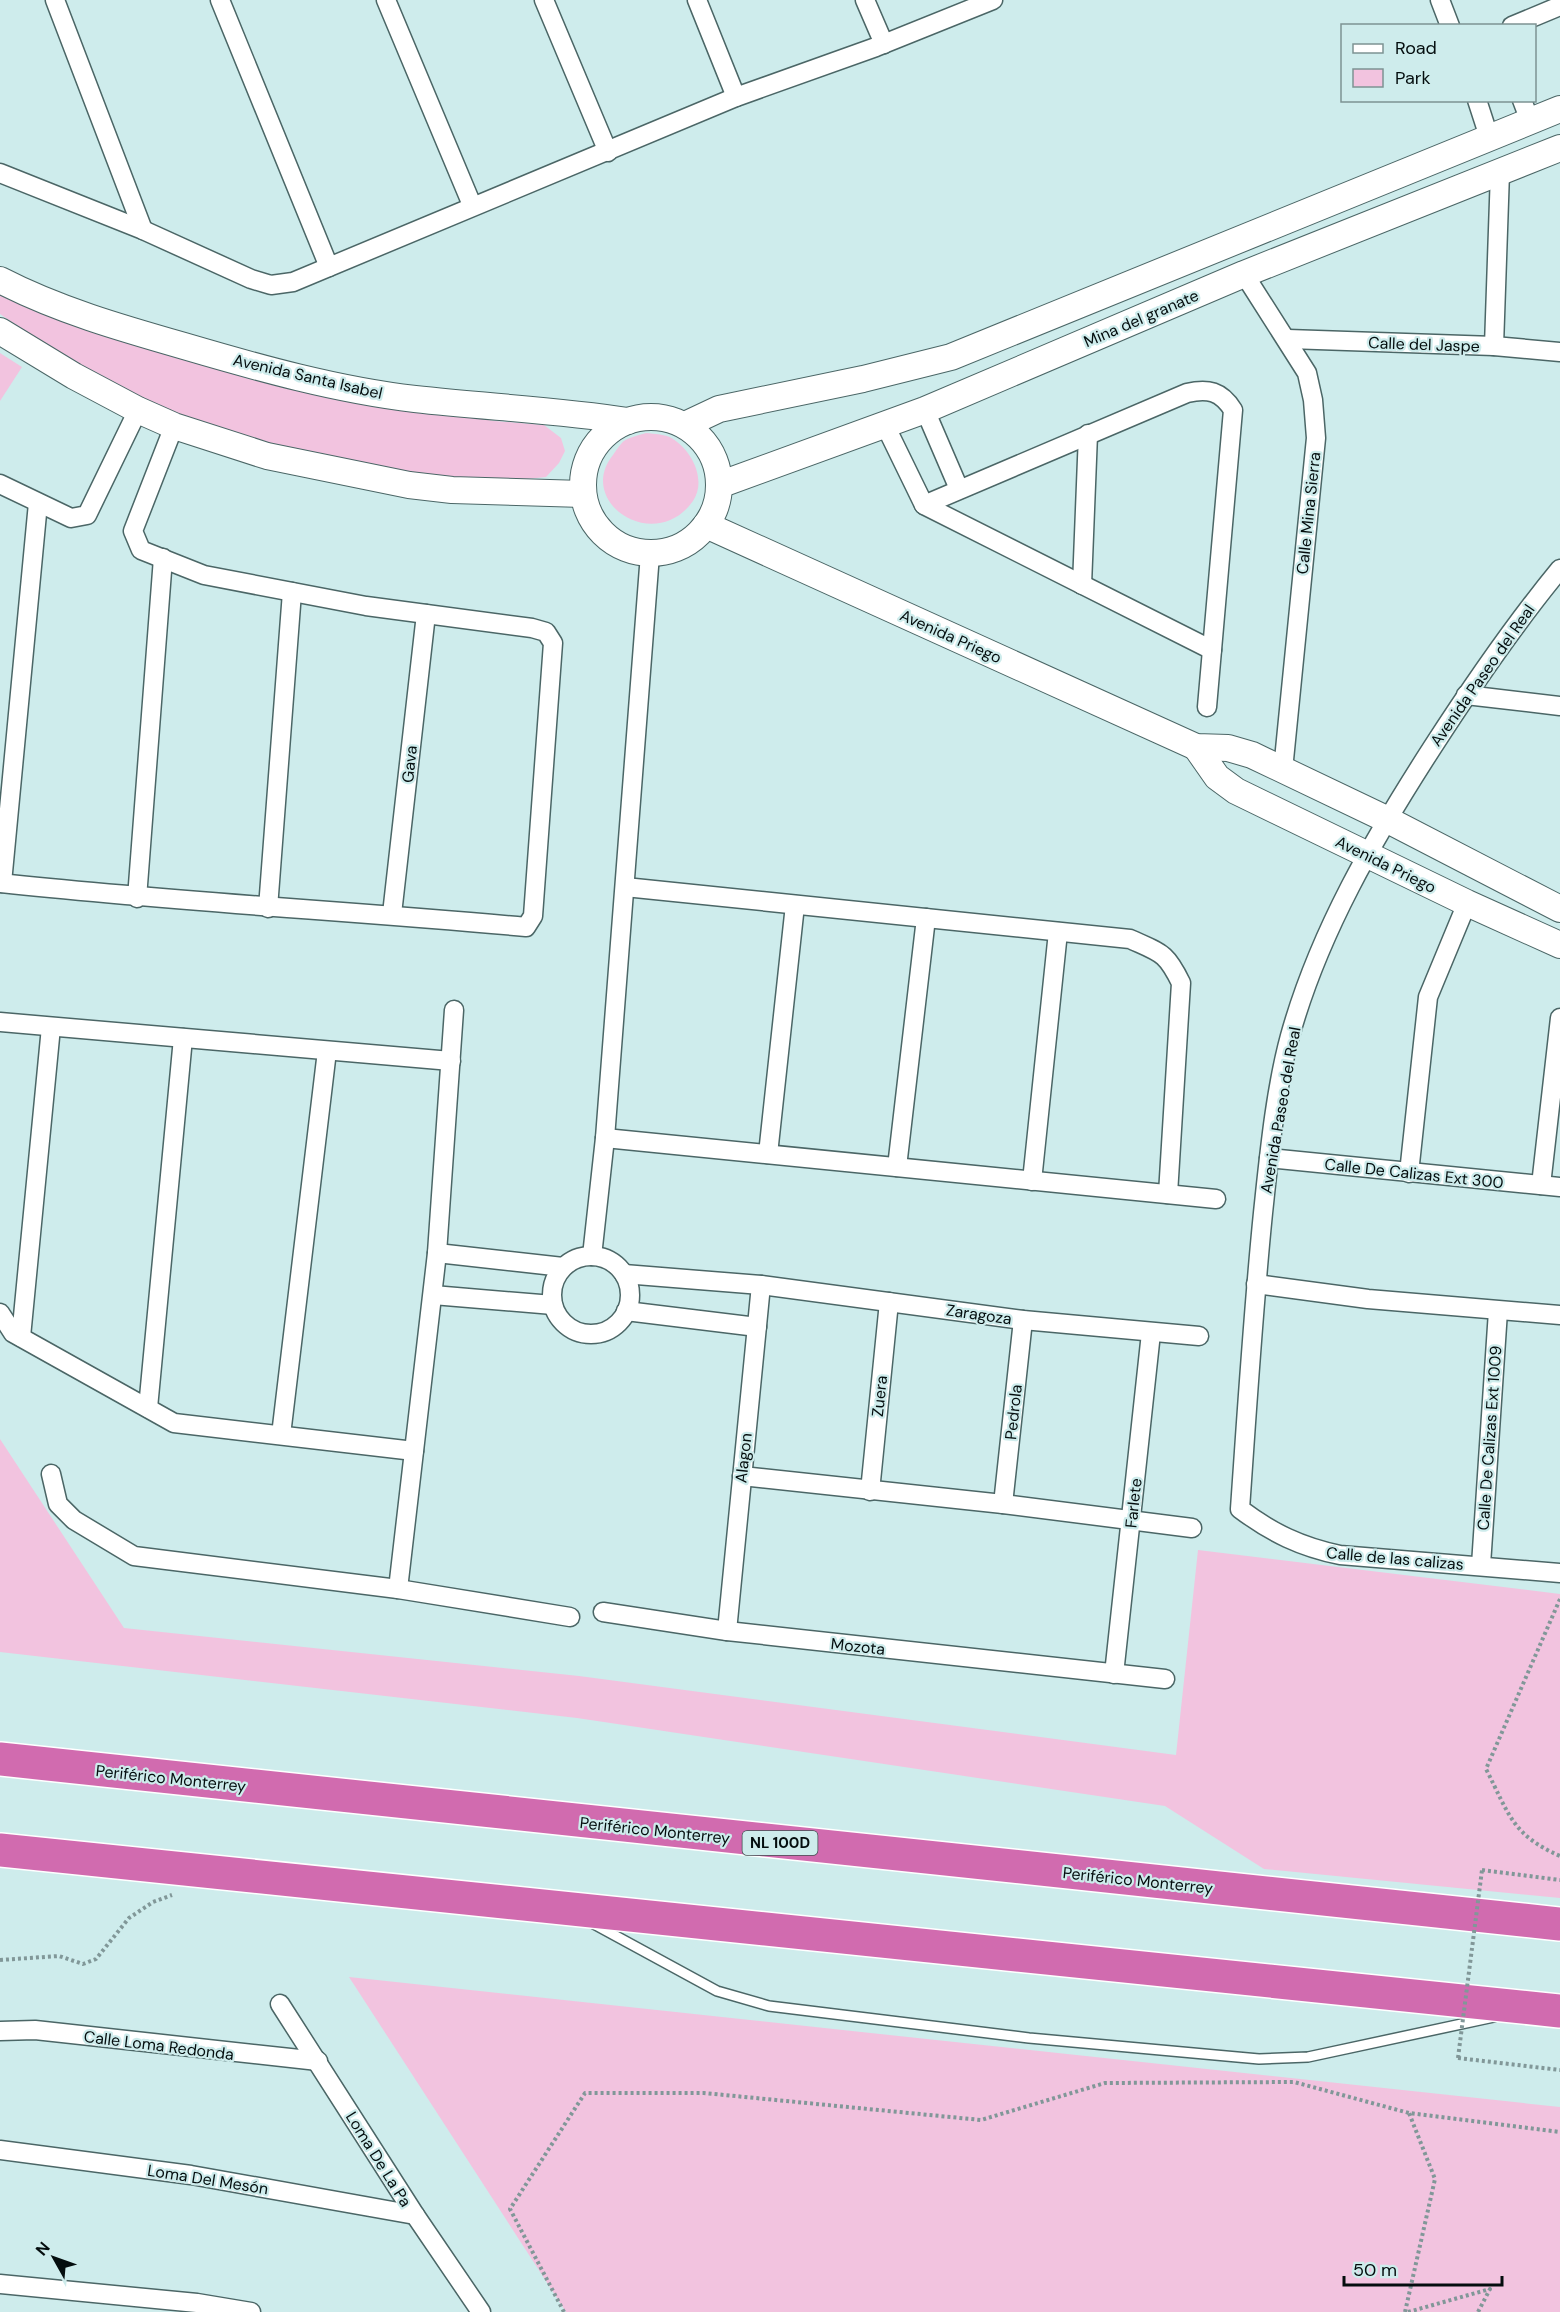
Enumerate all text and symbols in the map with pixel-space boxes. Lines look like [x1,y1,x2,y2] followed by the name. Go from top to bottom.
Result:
[1341,24,1536,102] legend
[1395,36,1437,60] text: Road
[1395,66,1431,90] text: Park
[1081,285,1202,352] street label: Mina del granate
[1368,332,1480,357] street label: Calle del Jaspe
[231,349,385,404] street label: Avenida Santa Isabel
[1292,451,1325,575] street label: Calle Mina Sierra
[1425,600,1539,750] street label: Avenida Paseo del Real
[897,605,1005,668] street label: Avenida Priego
[397,744,422,784] street label: Gava
[1332,831,1439,898] street label: Avenida Priego
[1255,1025,1305,1195] street label: Avenida Paseo del Real
[1323,1154,1504,1193] street label: Calle De Calizas Ext 300
[945,1299,1013,1329] street label: Zaragoza
[1473,1345,1506,1531] street label: Calle De Calizas Ext 1009
[867,1374,892,1418] street label: Zuera
[1000,1383,1027,1441] street label: Pedrola
[730,1432,757,1484] street label: Alagon
[1120,1477,1147,1529] street label: Farlete
[1325,1542,1465,1575] street label: Calle de las calizas
[830,1633,886,1660] street label: Mozota
[95,1760,247,1797] street label: Periférico Monterrey
[579,1812,731,1849] street label: Periférico Monterrey
[742,1831,818,1855] road number: NL 100D
[1062,1862,1214,1899] street label: Periférico Monterrey
[83,2026,235,2065] street label: Calle Loma Redonda
[341,2108,416,2211] street label: Loma De La Pa
[146,2160,270,2199] street label: Loma Del Mesón
[24,2228,84,2288] north arrow
[31,2237,55,2260] text: N
[1344,2249,1502,2287] scale bar
[1353,2258,1397,2282] text: 50 m

